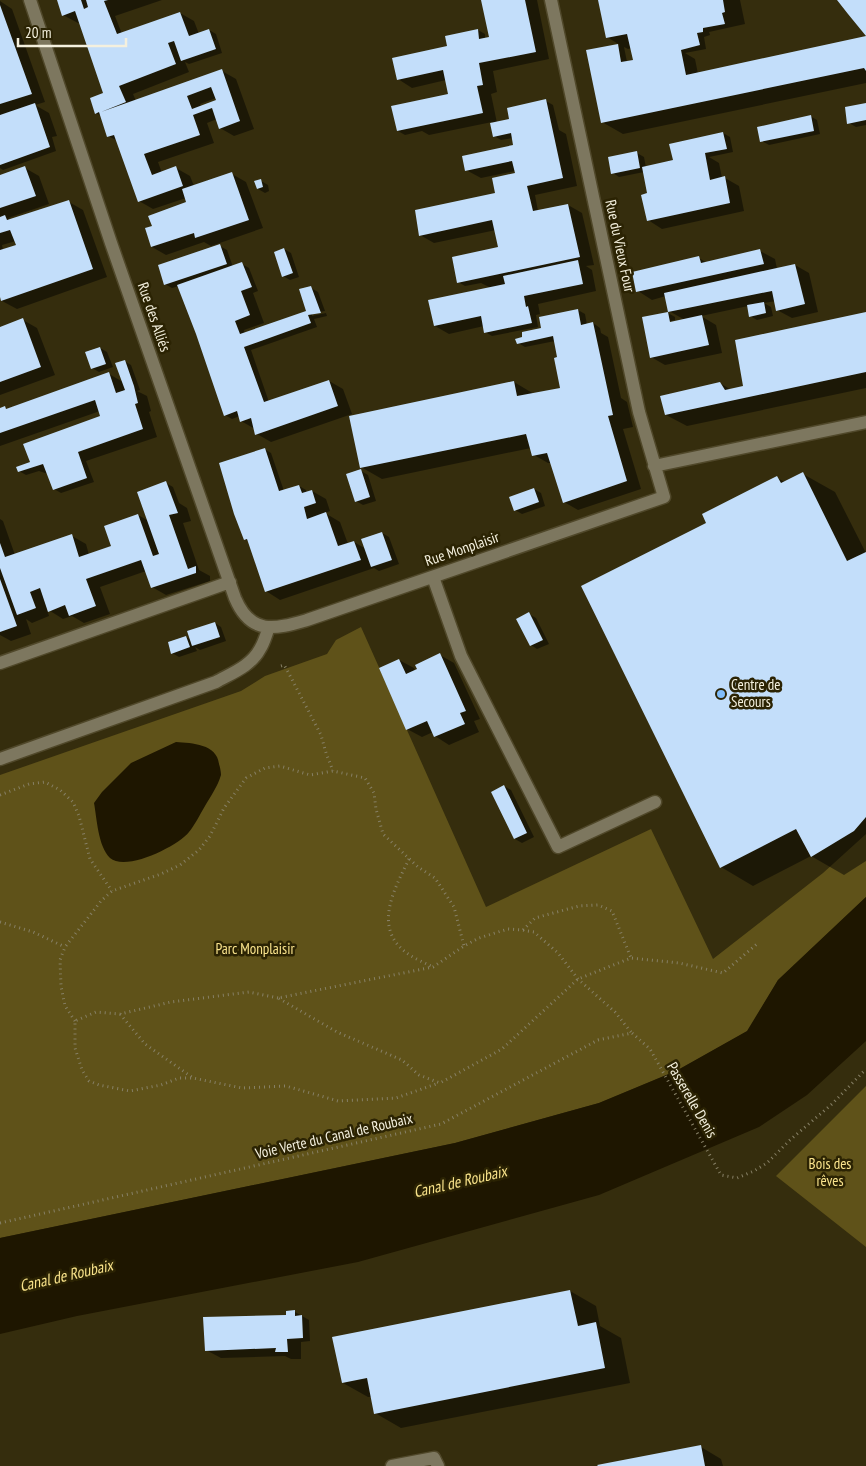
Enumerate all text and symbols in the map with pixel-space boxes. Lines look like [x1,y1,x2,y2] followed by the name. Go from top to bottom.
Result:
[18,15,125,47] scale bar
[25,23,51,42] text: 20 m
[601,198,640,295] street label: Rue du Vieux Four
[134,280,175,354] street label: Rue des Alliés
[422,527,502,570] street label: Rue Monplaisir
[731,675,781,711] place label: Centre de Secours
[715,688,727,700] marker: Centre de Secours
[215,939,295,958] park label: Parc Monplaisir
[663,1058,722,1141] street label: Passerelle Denis
[252,1108,414,1163] street label: Voie Verte du Canal de Roubaix
[809,1154,851,1190] park label: Bois des rêves
[411,1160,511,1201] water label: Canal de Roubaix
[17,1254,117,1295] water label: Canal de Roubaix

